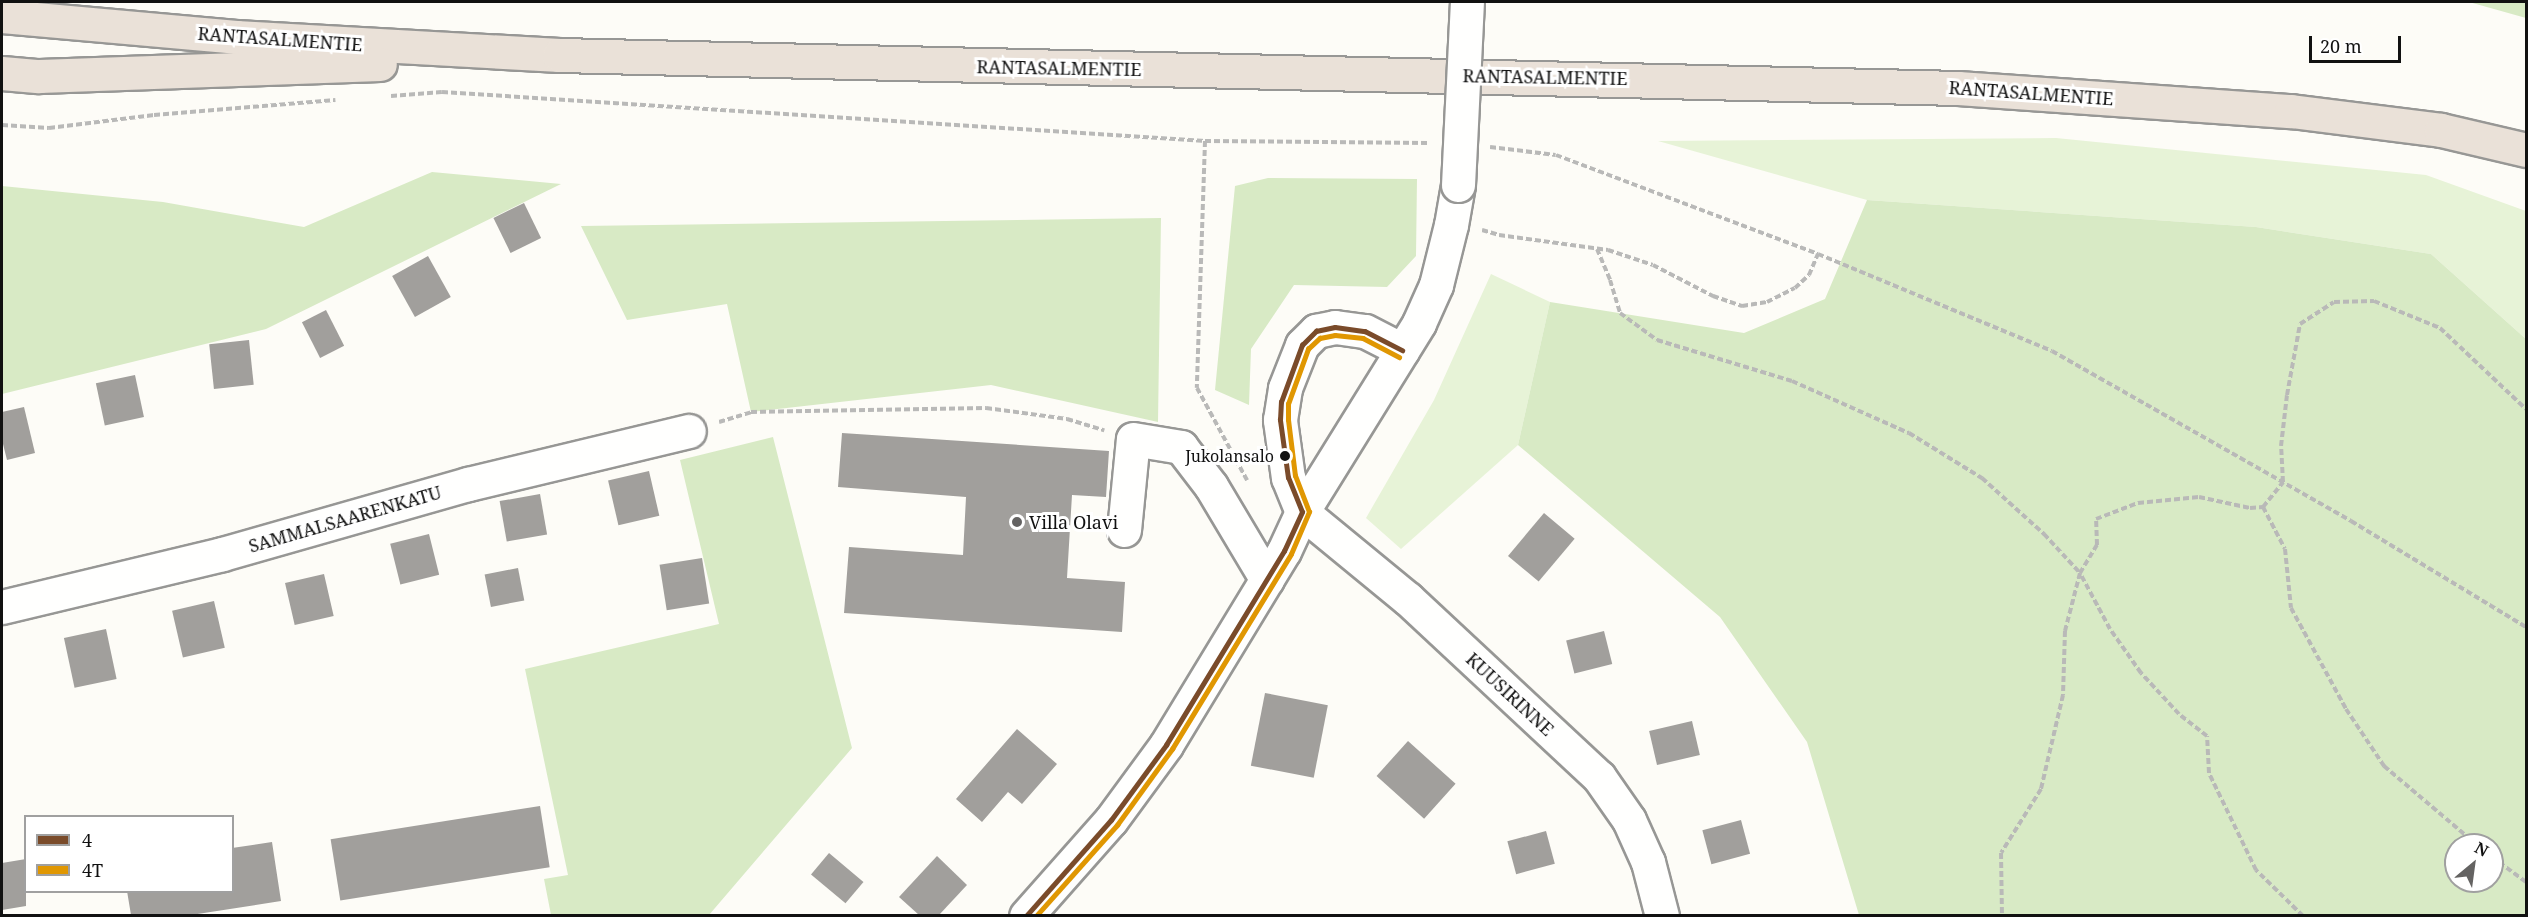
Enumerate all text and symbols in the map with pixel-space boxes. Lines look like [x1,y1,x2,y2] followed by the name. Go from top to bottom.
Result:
[197,22,363,56] street label: RANTASALMENTIE
[2312,24,2404,62] scale bar
[2320,34,2362,58] text: 20 m
[976,56,1142,80] street label: RANTASALMENTIE
[1462,65,1628,89] street label: RANTASALMENTIE
[1948,76,2114,110] street label: RANTASALMENTIE
[1185,446,1274,466] place label: Jukolansalo
[1279,450,1291,462] marker: Jukolansalo
[246,481,444,557] street label: SAMMALSAARENKATU
[1029,511,1118,533] place label: Villa Olavi
[1010,515,1024,529] marker: Villa Olavi
[1462,648,1558,740] street label: KUUSIRINNE
[24,815,234,893] legend
[82,828,92,852] text: 4
[2444,833,2504,893] north arrow
[2471,836,2493,862] text: N
[82,858,103,882] text: 4T

